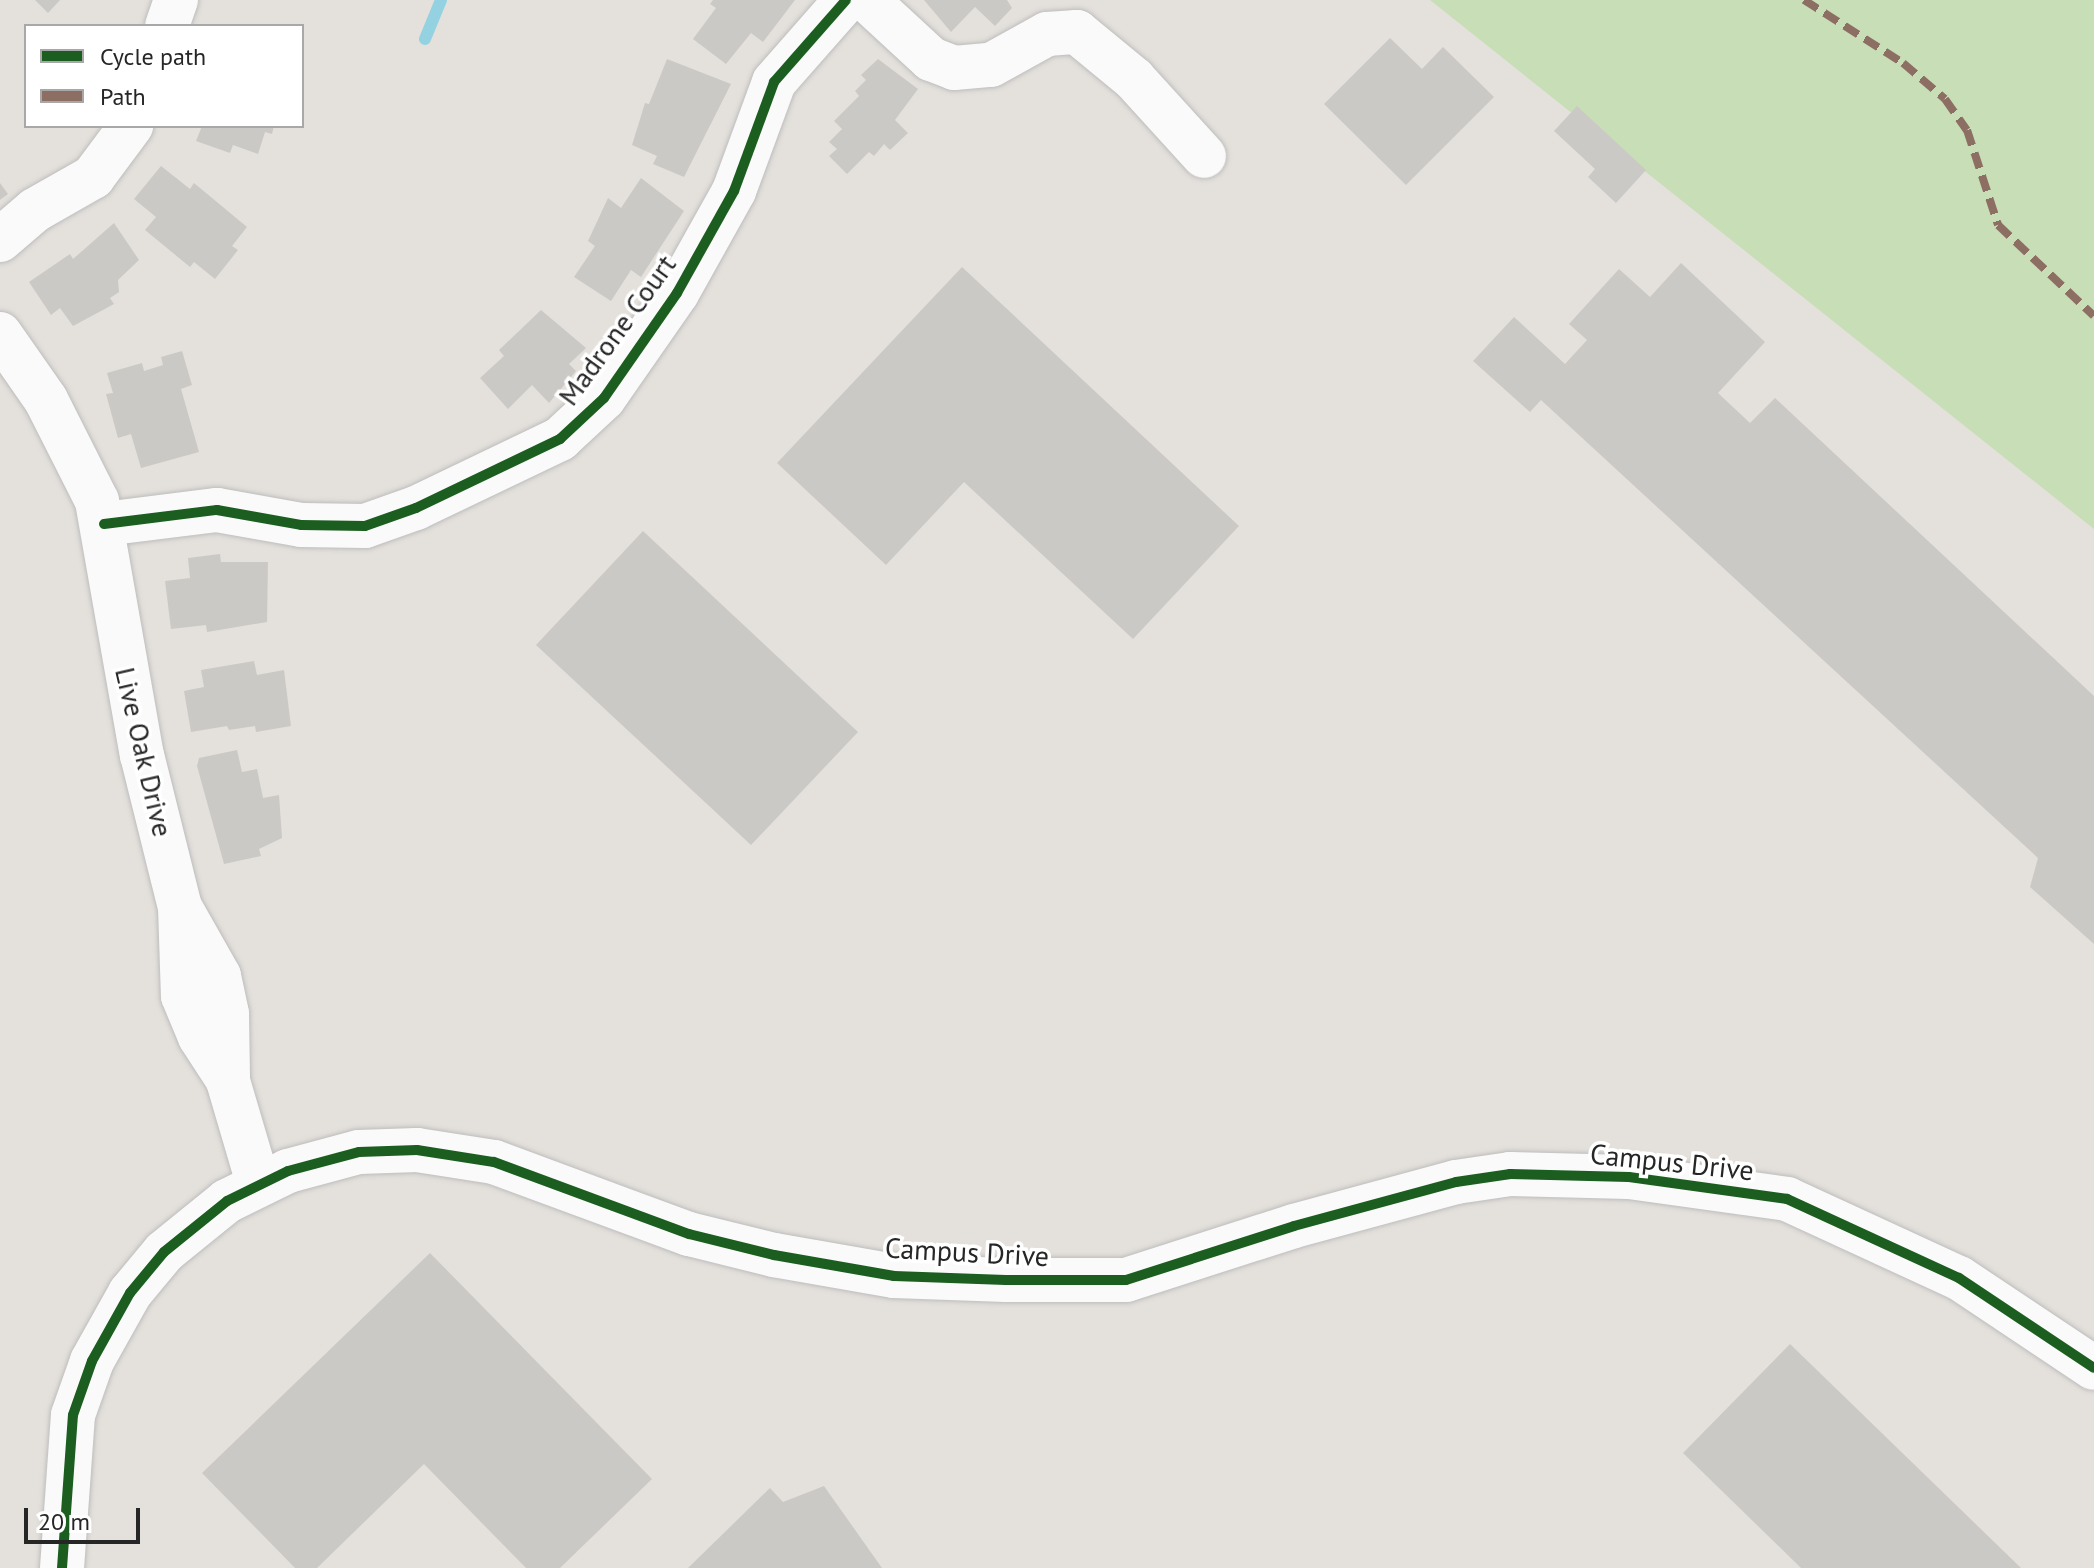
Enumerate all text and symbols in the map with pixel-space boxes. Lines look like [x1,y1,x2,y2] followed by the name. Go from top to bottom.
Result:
[24,24,304,128] legend
[100,41,206,72] text: Cycle path
[100,81,146,112] text: Path
[551,248,683,412] street label: Madrone Court
[108,664,180,840] street label: Live Oak Drive
[1589,1137,1755,1187] street label: Campus Drive
[884,1231,1050,1273] street label: Campus Drive
[28,1492,144,1542] scale bar
[38,1506,90,1537] text: 20 m

